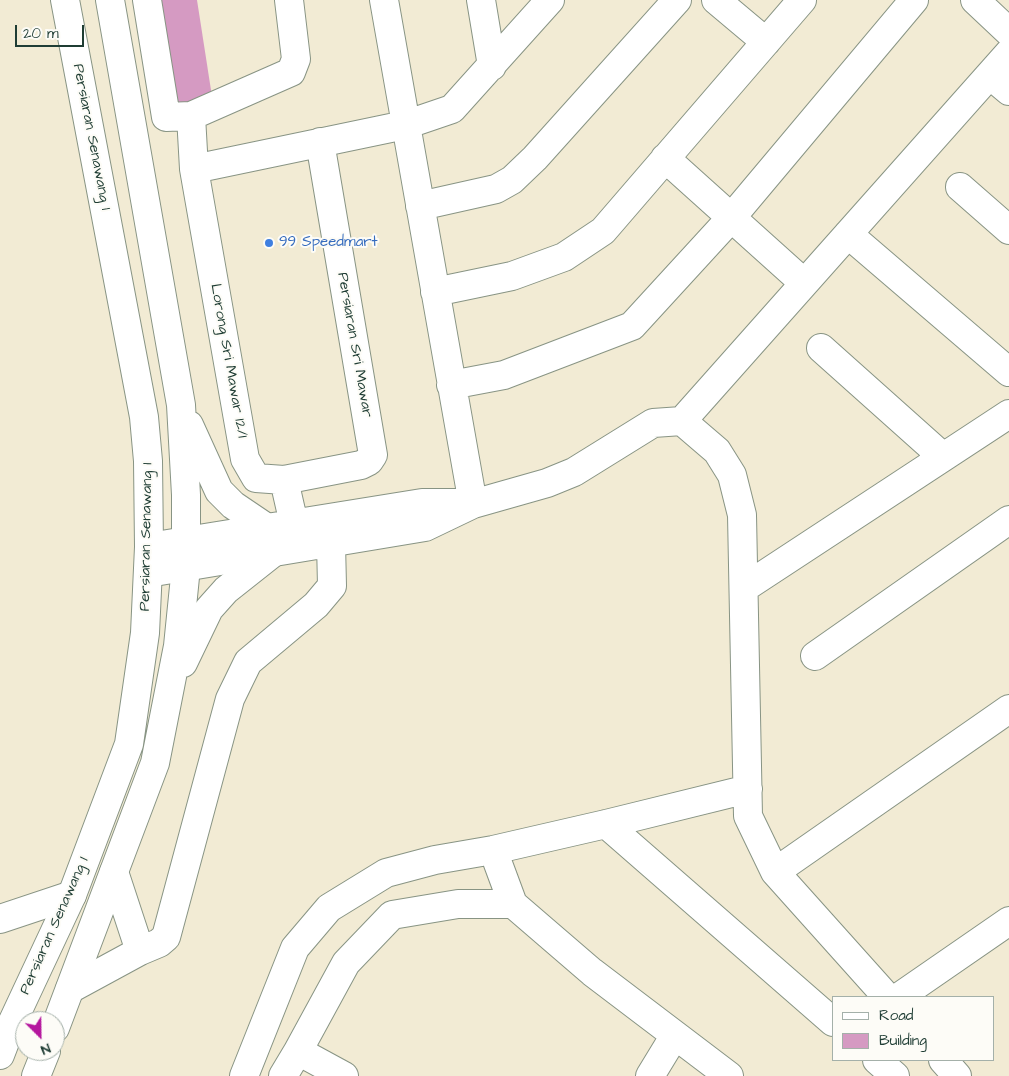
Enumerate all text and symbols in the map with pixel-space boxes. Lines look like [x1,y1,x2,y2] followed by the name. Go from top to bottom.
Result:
[18,15,86,47] scale bar
[23,23,59,44] text: 20 m
[68,62,114,212] street label: Persiaran Senawang 1
[279,234,378,252] place label: 99 Speedmart
[263,237,275,249] marker: 99 Speedmart
[332,271,376,419] street label: Persiaran Sri Mawar
[206,282,250,440] street label: Lorong Sri Mawar 12/1
[137,463,157,611] street label: Persiaran Senawang 1
[17,854,93,998] street label: Persiaran Senawang 1
[832,996,994,1061] legend
[879,1005,913,1026] text: Road
[15,1011,65,1061] north arrow
[879,1030,927,1051] text: Building
[38,1038,53,1060] text: N

